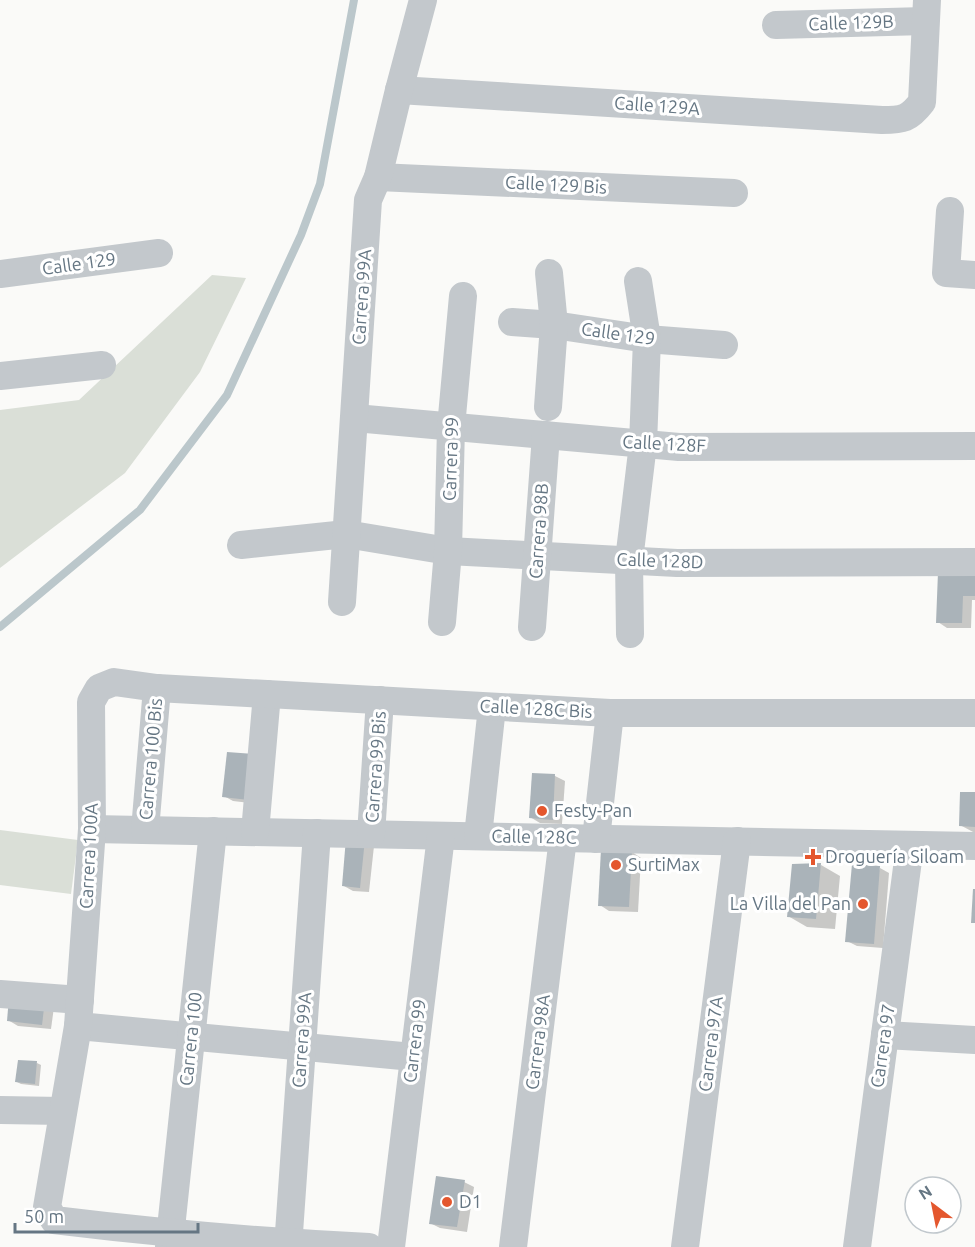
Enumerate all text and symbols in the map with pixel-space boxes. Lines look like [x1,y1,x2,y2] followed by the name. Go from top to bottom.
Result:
[808,11,894,33] street label: Calle 129B
[614,92,701,118] street label: Calle 129A
[505,171,608,197] street label: Calle 129 Bis
[41,248,117,278] street label: Calle 129
[348,248,374,346] street label: Carrera 99A
[580,318,656,348] street label: Calle 129
[439,416,461,501] street label: Carrera 99
[622,431,706,455] street label: Calle 128F
[525,482,551,579] street label: Carrera 98B
[616,548,704,572] street label: Calle 128D
[479,695,593,721] street label: Calle 128C Bis
[135,697,165,821] street label: Carrera 100 Bis
[361,710,389,824] street label: Carrera 99 Bis
[554,800,632,820] place label: Festy-Pan
[75,802,101,909] street label: Carrera 100A
[535,804,549,818] marker: Festy-Pan
[491,825,577,847] street label: Calle 128C
[825,846,964,866] place label: Droguería Siloam
[806,850,820,864] marker: Droguería Siloam
[628,854,700,874] place label: SurtiMax
[609,858,623,872] marker: SurtiMax
[730,893,851,913] place label: La Villa del Pan
[856,897,870,911] marker: La Villa del Pan
[175,991,205,1087] street label: Carrera 100
[288,991,314,1089] street label: Carrera 99A
[521,993,553,1091] street label: Carrera 98A
[694,995,726,1093] street label: Carrera 97A
[399,998,429,1084] street label: Carrera 99
[866,1003,898,1089] street label: Carrera 97
[903,1175,963,1235] north arrow
[915,1181,935,1203] text: N
[459,1191,482,1211] place label: D1
[440,1195,454,1209] marker: D1
[15,1196,198,1234] scale bar
[24,1206,64,1226] text: 50 m

